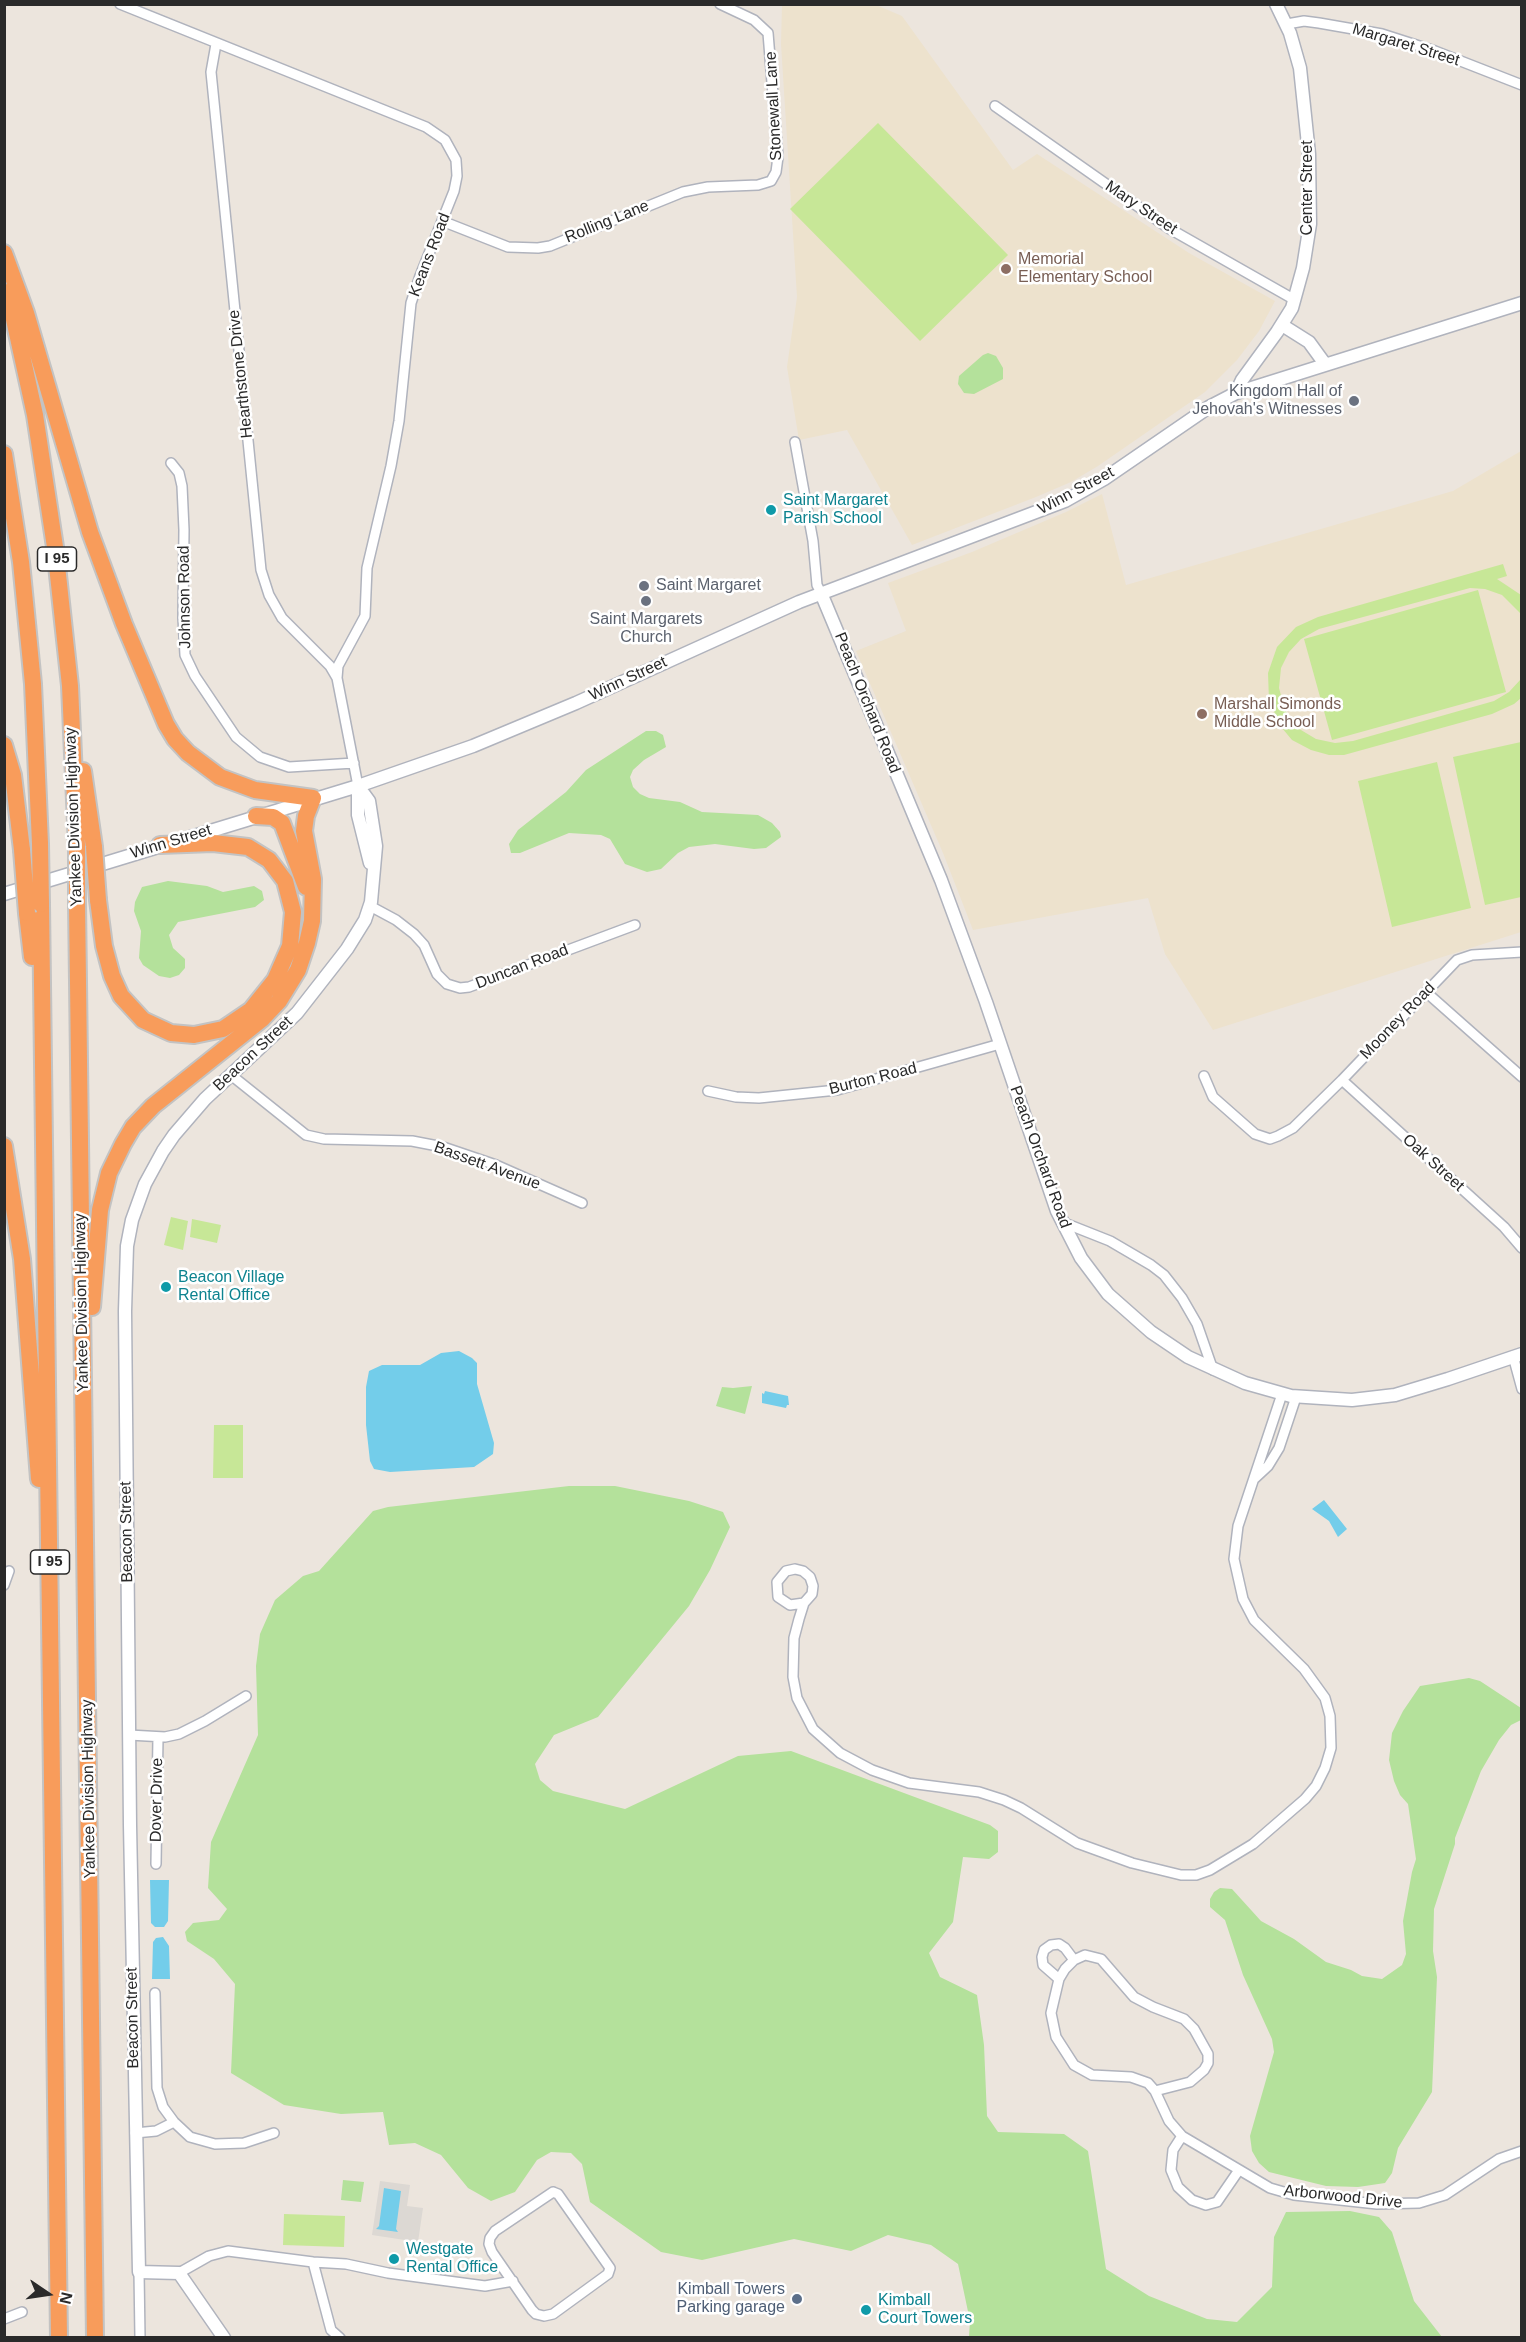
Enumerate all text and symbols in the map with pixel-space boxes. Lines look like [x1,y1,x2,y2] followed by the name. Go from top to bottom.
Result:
[1350,20,1462,70] street label: Margaret Street
[762,51,786,161] street label: Stonewall Lane
[1298,140,1318,236] street label: Center Street
[1101,177,1181,239] street label: Mary Street
[562,196,652,248] street label: Rolling Lane
[405,210,455,300] street label: Keans Road
[1018,250,1152,288] place label: Memorial Elementary School
[999,262,1013,276] marker: Memorial Elementary School
[225,309,257,439] street label: Hearthstone Drive
[1192,382,1342,420] place label: Kingdom Hall of Jehovah's Witnesses
[1347,394,1361,408] marker: Kingdom Hall of Jehovah's Witnesses
[1035,463,1117,519] street label: Winn Street
[783,491,888,529] place label: Saint Margaret Parish School
[764,503,778,517] marker: Saint Margaret Parish School
[175,545,195,649] street label: Johnson Road
[38,547,76,571] road number: I 95
[656,576,761,596] place label: Saint Margaret
[637,579,651,593] marker: Saint Margaret
[639,594,653,608] marker: Saint Margarets Church
[590,610,702,648] place label: Saint Margarets Church
[830,630,904,776] street label: Peach Orchard Road
[586,653,670,705] street label: Winn Street
[1214,695,1341,733] place label: Marshall Simonds Middle School
[1195,707,1209,721] marker: Marshall Simonds Middle School
[61,727,87,907] street label: Yankee Division Highway
[128,821,214,863] street label: Winn Street
[473,941,571,993] street label: Duncan Road
[1356,979,1440,1063] street label: Mooney Road
[209,1012,297,1096] street label: Beacon Street
[827,1059,919,1099] street label: Burton Road
[1005,1083,1075,1231] street label: Peach Orchard Road
[1398,1130,1468,1196] street label: Oak Street
[431,1138,543,1194] street label: Bassett Avenue
[71,1213,93,1393] street label: Yankee Division Highway
[178,1268,284,1306] place label: Beacon Village Rental Office
[159,1280,173,1294] marker: Beacon Village Rental Office
[117,1481,137,1583] street label: Beacon Street
[31,1550,70,1574] road number: I 95
[78,1699,100,1879] street label: Yankee Division Highway
[147,1758,167,1842] street label: Dover Drive
[123,1967,143,2069] street label: Beacon Street
[1283,2181,1403,2213] street label: Arborwood Drive
[406,2240,498,2278] place label: Westgate Rental Office
[387,2252,401,2266] marker: Westgate Rental Office
[18,2264,78,2324] north arrow
[676,2280,785,2318] place label: Kimball Towers Parking garage
[56,2291,76,2306] text: N
[878,2291,972,2329] place label: Kimball Court Towers
[790,2292,804,2306] marker: Kimball Towers Parking garage
[859,2303,873,2317] marker: Kimball Court Towers

